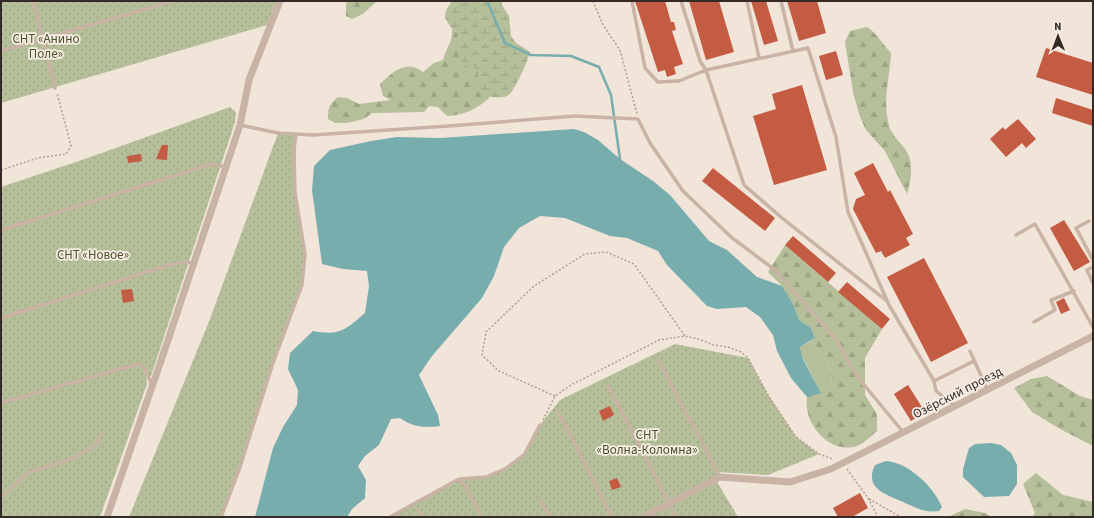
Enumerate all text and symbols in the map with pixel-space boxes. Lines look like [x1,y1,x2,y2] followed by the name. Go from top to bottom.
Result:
[1038,16,1078,56] north arrow
[1054,19,1062,34] text: N
[12,30,80,63] park label: СНТ «Анино Поле»
[57,246,129,264] park label: СНТ «Новое»
[909,362,1005,423] street label: Озёрский проезд
[596,426,698,459] park label: СНТ «Волна-Коломна»

